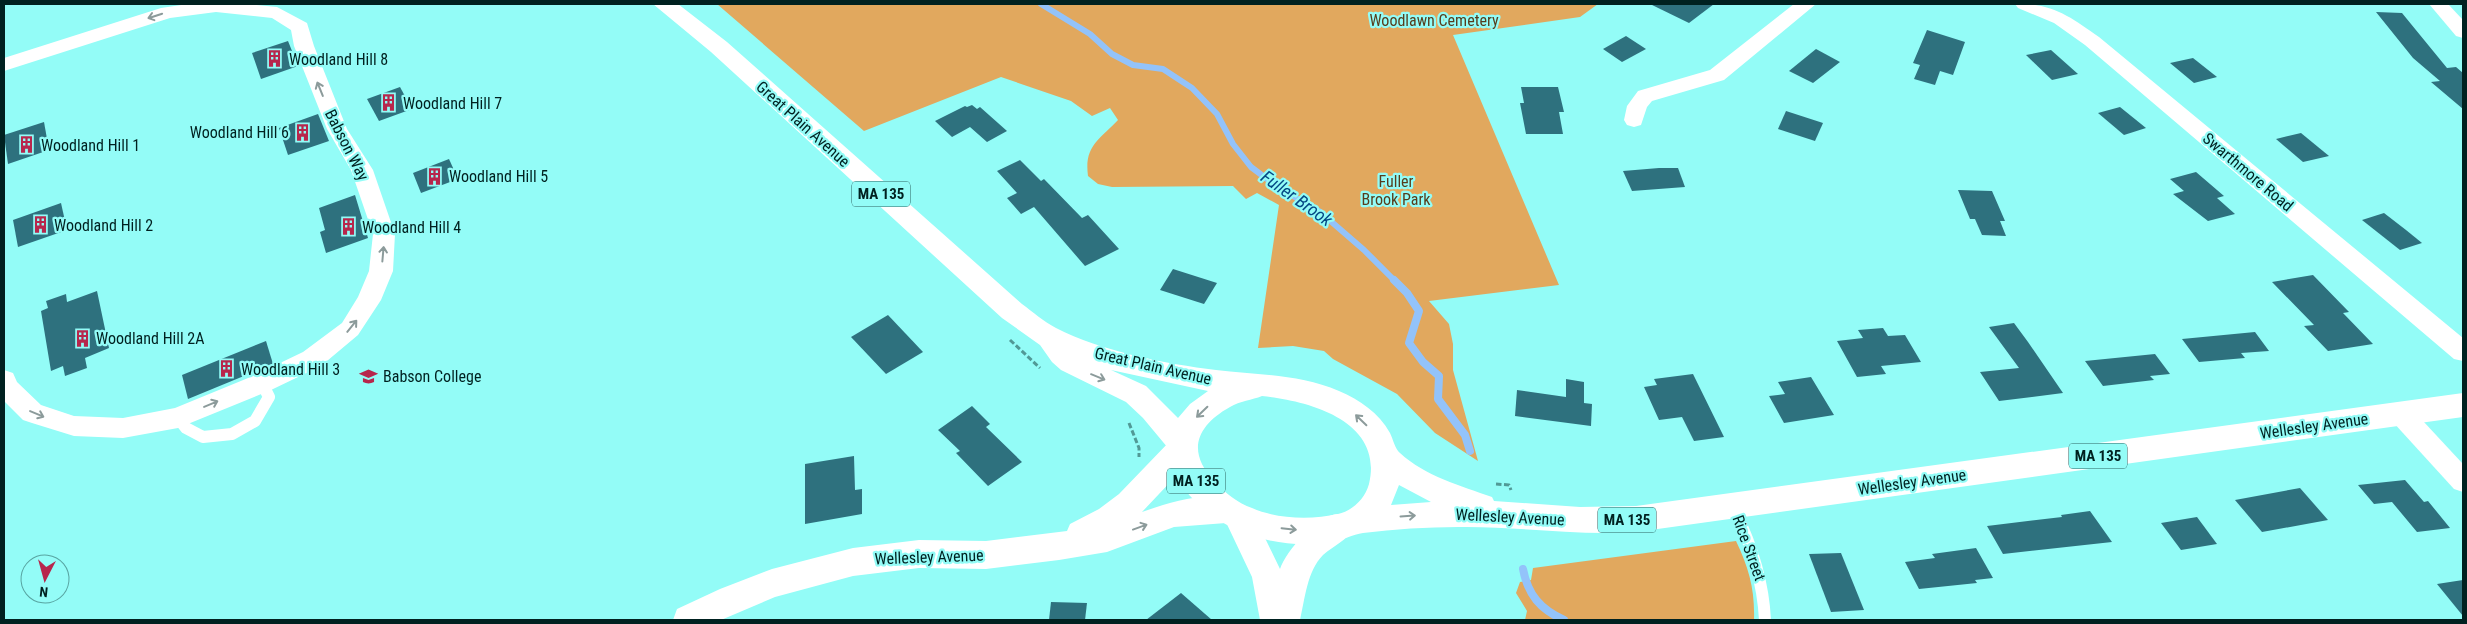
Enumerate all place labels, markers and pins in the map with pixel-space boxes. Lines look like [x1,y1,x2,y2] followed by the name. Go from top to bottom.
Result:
[265,49,285,69] building icon: Woodland Hill 8
[289,50,388,69] place label: Woodland Hill 8
[379,93,399,113] building icon: Woodland Hill 7
[403,94,502,113] place label: Woodland Hill 7
[293,122,313,142] building icon: Woodland Hill 6
[190,123,289,142] place label: Woodland Hill 6
[17,135,37,155] building icon: Woodland Hill 1
[41,136,140,155] place label: Woodland Hill 1
[425,166,445,186] building icon: Woodland Hill 5
[449,167,548,186] place label: Woodland Hill 5
[30,215,50,235] building icon: Woodland Hill 2
[54,216,153,235] place label: Woodland Hill 2
[338,217,358,237] building icon: Woodland Hill 4
[362,218,461,237] place label: Woodland Hill 4
[72,328,92,348] building icon: Woodland Hill 2A
[96,329,204,348] place label: Woodland Hill 2A
[217,359,237,379] building icon: Woodland Hill 3
[241,360,340,379] place label: Woodland Hill 3
[359,366,379,386] school or university icon: Babson College
[383,367,481,386] place label: Babson College

